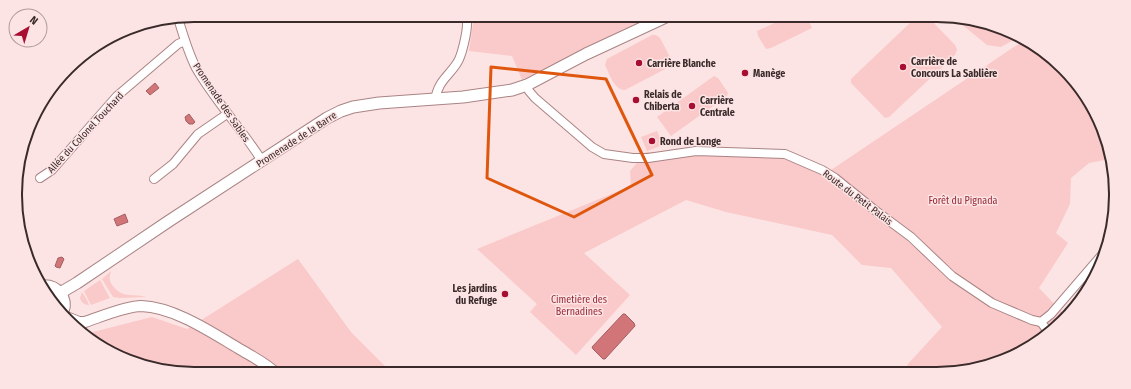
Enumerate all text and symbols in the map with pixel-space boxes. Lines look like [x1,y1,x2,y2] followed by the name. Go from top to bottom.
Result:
[8,8,48,48] north arrow
[27,13,40,28] text: N
[911,55,997,80] place label: Carrière de Concours La Sablière
[647,57,716,70] place label: Carrière Blanche
[634,58,644,68] marker: Carrière Blanche
[190,61,252,144] street label: Promenade des Sables
[898,62,908,72] marker: Carrière de Concours La Sablière
[753,67,785,80] place label: Manège
[740,68,750,78] marker: Manège
[644,89,682,113] place label: Relais de Chiberta
[45,90,126,176] street label: Allée du Colonel Touchard
[700,94,735,119] place label: Carrière Centrale
[631,95,641,105] marker: Relais de Chiberta
[687,101,697,111] marker: Carrière Centrale
[254,109,339,170] street label: Promenade de la Barre
[647,136,657,146] marker: Rond de Longe
[660,136,721,148] place label: Rond de Longe
[820,168,895,228] street label: Route du Petit Palais
[929,195,998,207] park label: Forêt du Pignada
[452,283,498,307] place label: Les jardins du Refuge
[500,289,510,299] marker: Les jardins du Refuge
[551,294,607,318] park label: Cimetière des Bernadines

